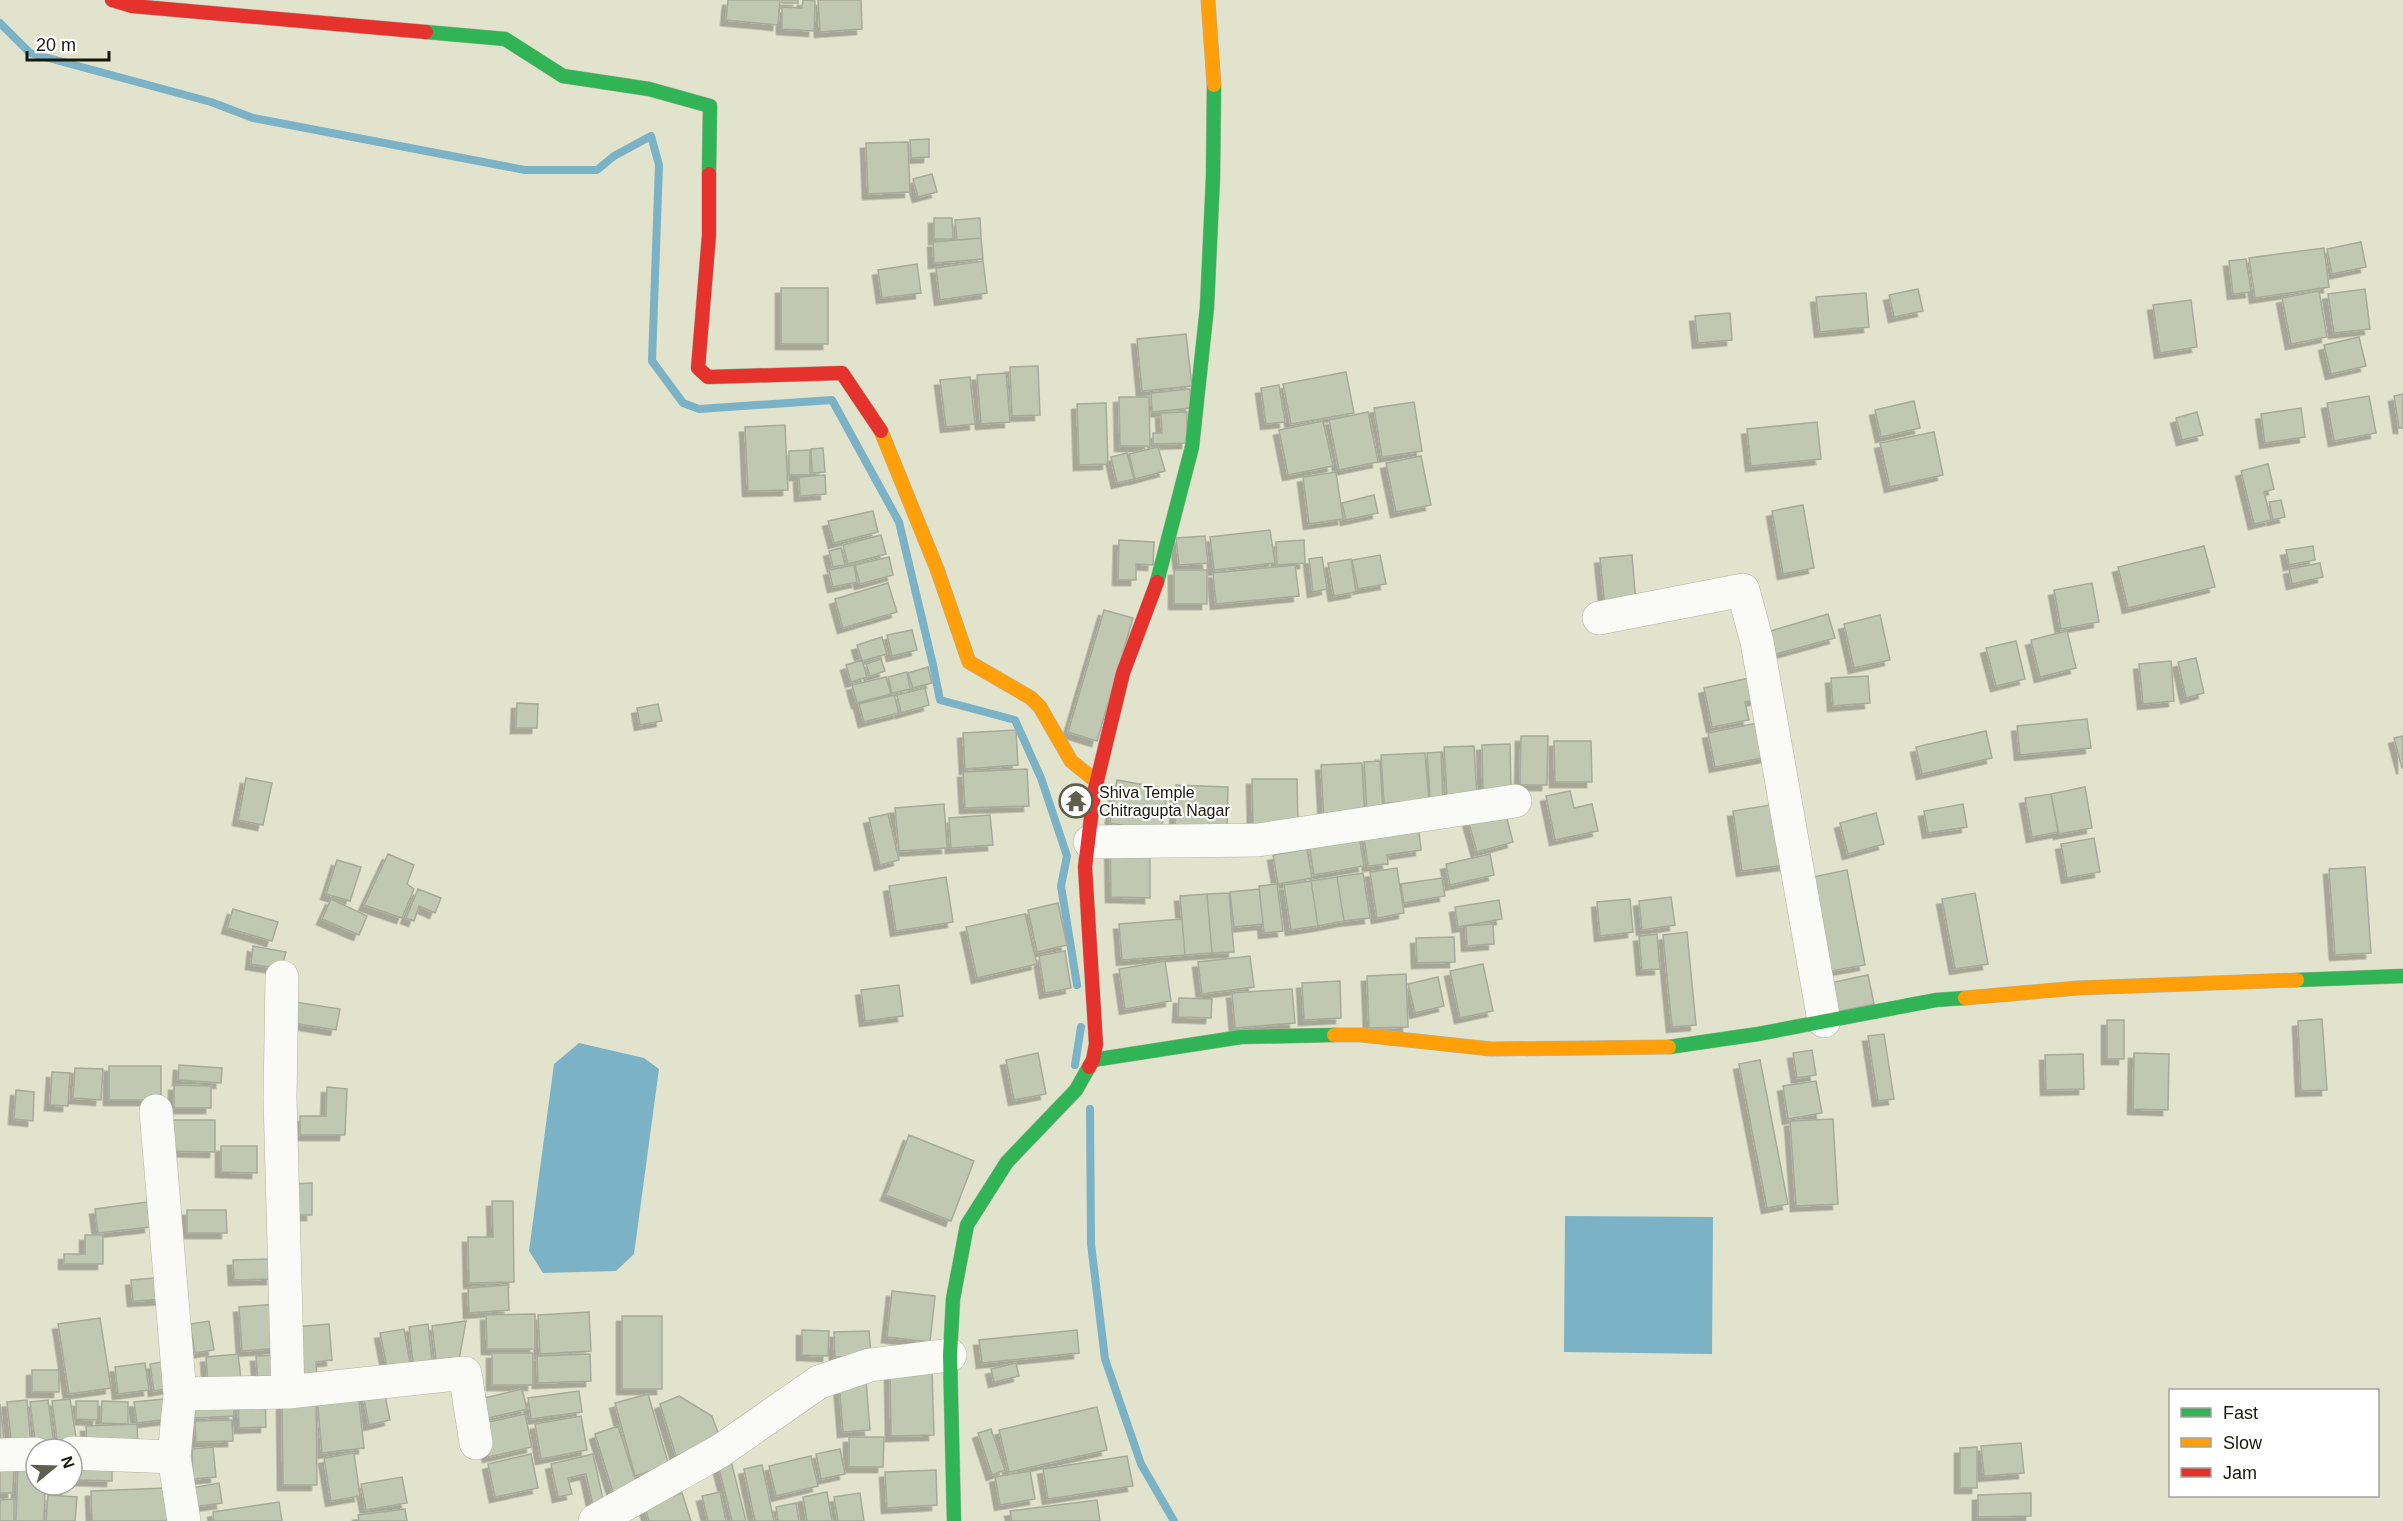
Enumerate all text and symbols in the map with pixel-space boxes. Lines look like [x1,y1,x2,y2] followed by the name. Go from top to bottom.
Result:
[27,24,110,62] scale bar
[36,35,76,55] text: 20 m
[1058,783,1094,819] temple icon: Shiva Temple Chitragupta Nagar
[1099,784,1230,819] place label: Shiva Temple Chitragupta Nagar
[2169,1389,2379,1497] legend
[2223,1403,2258,1423] text: Fast
[2223,1433,2263,1453] text: Slow
[24,1437,84,1497] north arrow
[58,1454,78,1471] text: N
[2223,1463,2257,1483] text: Jam

